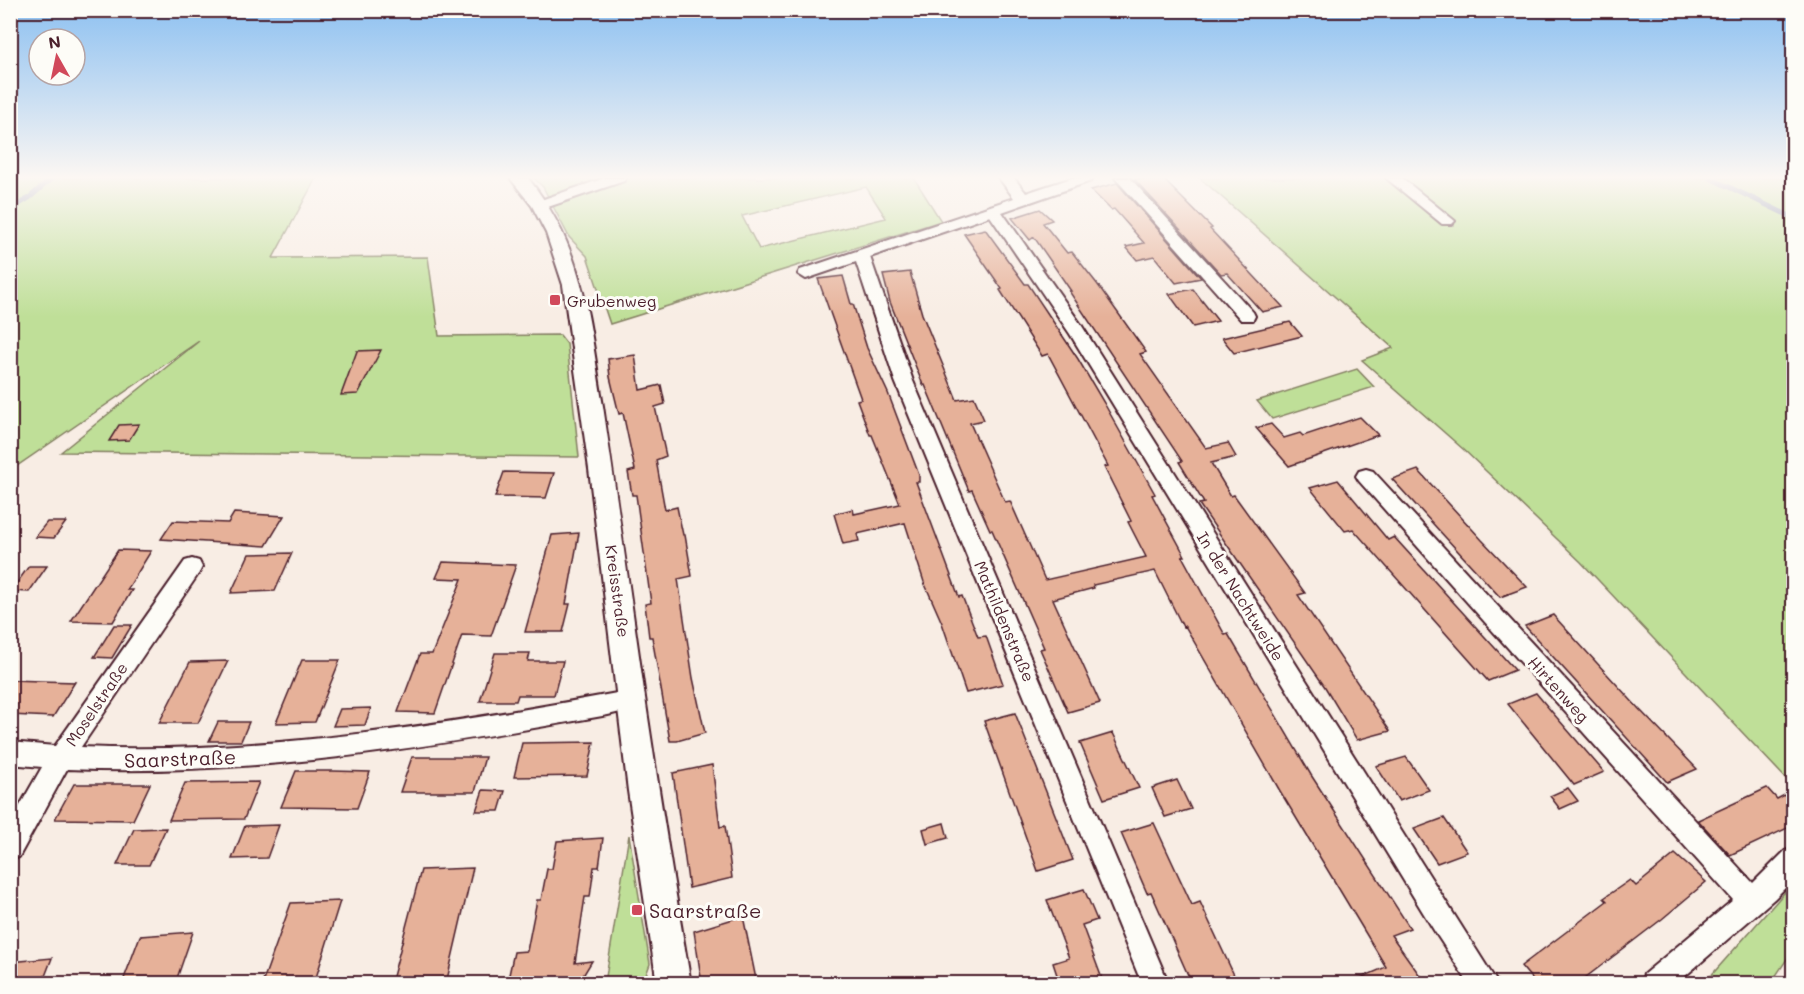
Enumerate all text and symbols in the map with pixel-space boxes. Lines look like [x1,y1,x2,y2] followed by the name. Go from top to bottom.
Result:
[27,27,87,87] north arrow
[47,30,62,53] text: N
[567,290,656,311] place label: Grubenweg
[548,293,562,307] marker: Grubenweg
[1193,527,1289,665] street label: In der Nachtweide
[601,543,635,639] street label: Kreisstraße
[970,557,1040,685] street label: Mathildenstraße
[1524,652,1594,726] street label: Hirtenweg
[60,658,132,750] street label: Moselstraße
[123,743,237,773] street label: Saarstraße
[649,897,761,923] place label: Saarstraße
[630,903,644,917] marker: Saarstraße

